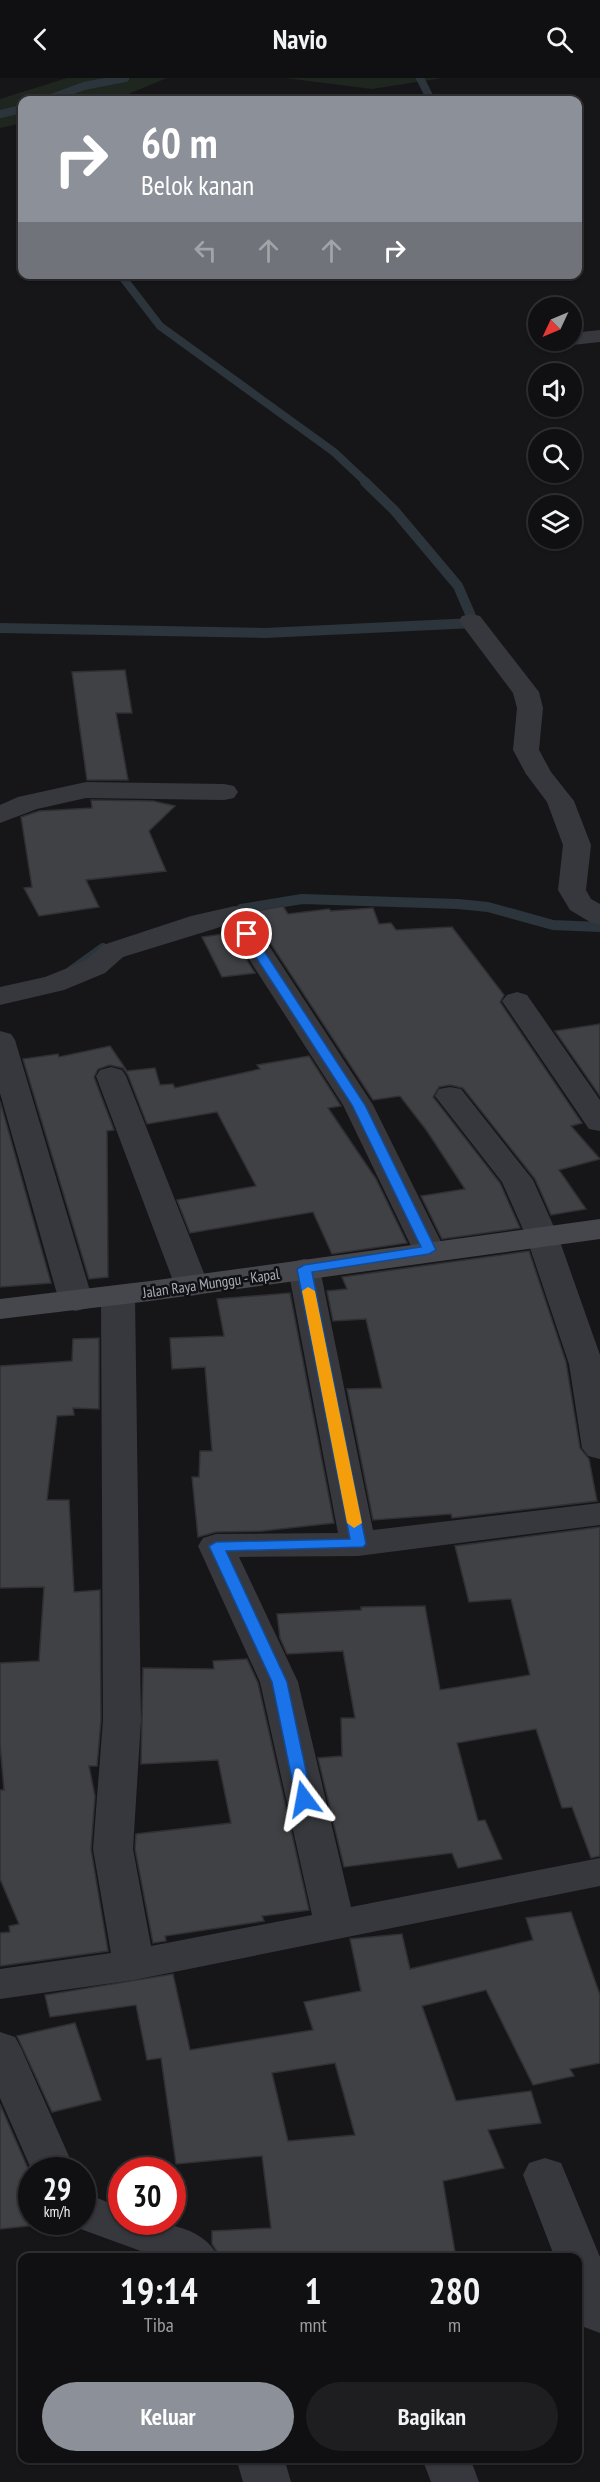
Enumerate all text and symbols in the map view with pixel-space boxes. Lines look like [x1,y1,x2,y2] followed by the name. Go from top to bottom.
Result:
[273,22,327,56] text: Navio
[24,23,57,56] icon: back
[543,23,576,56] icon: search
[141,115,218,170] text: 60 m
[42,120,120,198] icon: right
[141,168,254,202] text: Belok kanan
[189,234,222,267] icon: left
[252,234,285,267] icon: ahead
[315,234,348,267] icon: ahead
[378,234,411,267] icon: right
[528,297,582,351] north arrow
[528,297,582,549] map controls
[528,363,582,417] button: sound
[528,429,582,483] button: search
[528,495,582,549] button: layers
[221,908,272,959] pin
[230,917,263,950] icon: arrive
[141,1264,281,1302] street label: Jalan Raya Munggu - Kapal
[272,1767,336,1831] position arrow
[108,2157,186,2235] speed limit sign: 30
[43,2169,71,2208] text: 29
[44,2202,70,2221] text: km/h
[120,2267,198,2314] text: 19:14
[305,2267,322,2314] text: 1
[429,2267,480,2314] text: 280
[144,2312,174,2338] text: Tiba
[299,2312,327,2338] text: mnt
[448,2312,461,2338] text: m
[42,2382,294,2451] button: Keluar
[306,2382,558,2451] button: Bagikan

